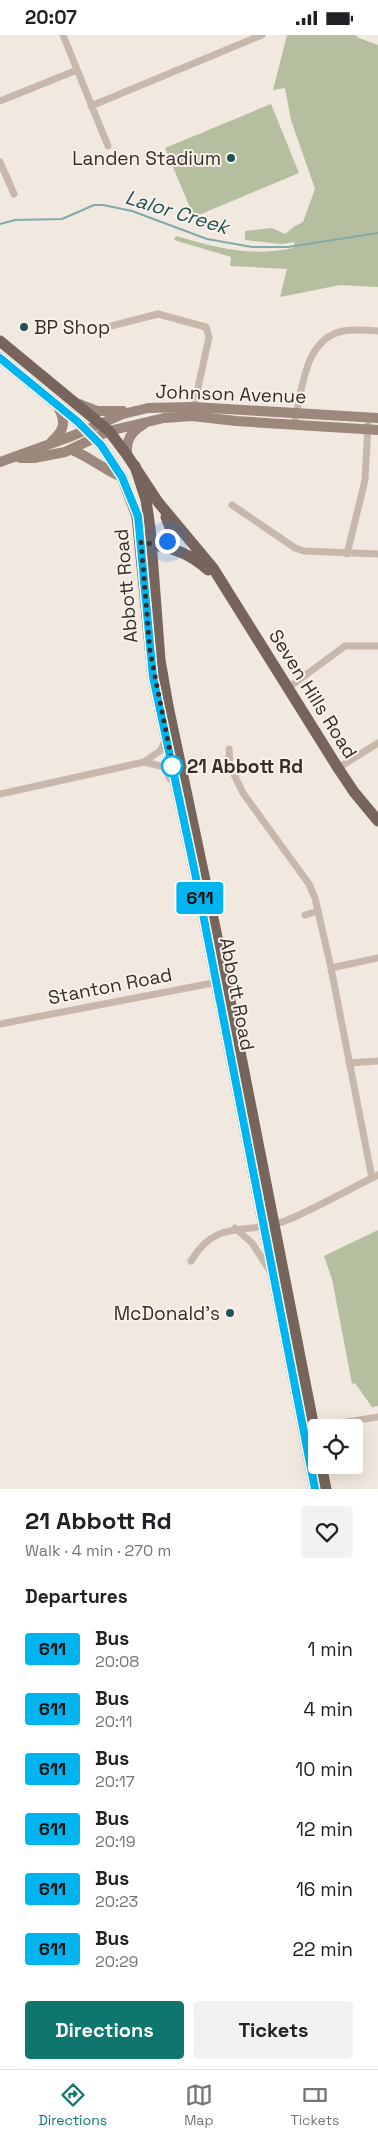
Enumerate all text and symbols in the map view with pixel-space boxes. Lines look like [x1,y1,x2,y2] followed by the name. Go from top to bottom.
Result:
[25,5,77,30] text: 20:07
[72,146,221,171] place label: Landen Stadium
[225,152,237,164] marker: Landen Stadium
[122,184,234,241] water label: Lalor Creek
[34,315,110,340] place label: BP Shop
[18,321,30,333] marker: BP Shop
[155,379,307,409] street label: Johnson Avenue
[109,528,143,644] street label: Abbott Road
[155,529,180,554] your location
[263,625,363,763] street label: Seven Hills Road
[187,754,303,779] place label: 21 Abbott Rd
[161,755,183,777] marker: 21 Abbott Rd
[171,882,229,914] line badge: 611
[186,886,214,909] text: 611
[214,935,260,1053] street label: Abbott Road
[46,962,174,1010] street label: Stanton Road
[114,1301,220,1326] place label: McDonald's
[224,1307,236,1319] marker: McDonald's
[308,1419,363,1474] map controls
[308,1419,363,1474] button: locate
[25,1505,172,1536] text: 21 Abbott Rd
[301,1506,353,1558] button: heart
[25,1540,171,1561] text: Walk · 4 min · 270 m
[25,1584,128,1609] text: Departures
[95,1626,129,1651] text: Bus
[39,1637,66,1660] text: 611
[308,1637,353,1662] text: 1 min
[95,1651,139,1672] text: 20:08
[95,1686,129,1711] text: Bus
[39,1697,66,1720] text: 611
[304,1697,353,1722] text: 4 min
[95,1711,132,1732] text: 20:11
[95,1746,129,1771] text: Bus
[39,1757,66,1780] text: 611
[295,1757,353,1782] text: 10 min
[95,1771,135,1792] text: 20:17
[95,1806,129,1831] text: Bus
[39,1817,66,1840] text: 611
[296,1817,353,1842] text: 12 min
[95,1831,135,1852] text: 20:19
[95,1866,129,1891] text: Bus
[39,1877,66,1900] text: 611
[296,1877,353,1902] text: 16 min
[95,1891,138,1912] text: 20:23
[95,1926,129,1951] text: Bus
[39,1937,66,1960] text: 611
[293,1937,353,1962] text: 22 min
[95,1951,138,1972] text: 20:29
[25,2001,184,2059] button: Directions
[194,2001,353,2059] button: Tickets
[39,2081,107,2129] tab: Directions
[184,2081,213,2129] tab: Map
[291,2081,339,2129] tab: Tickets

